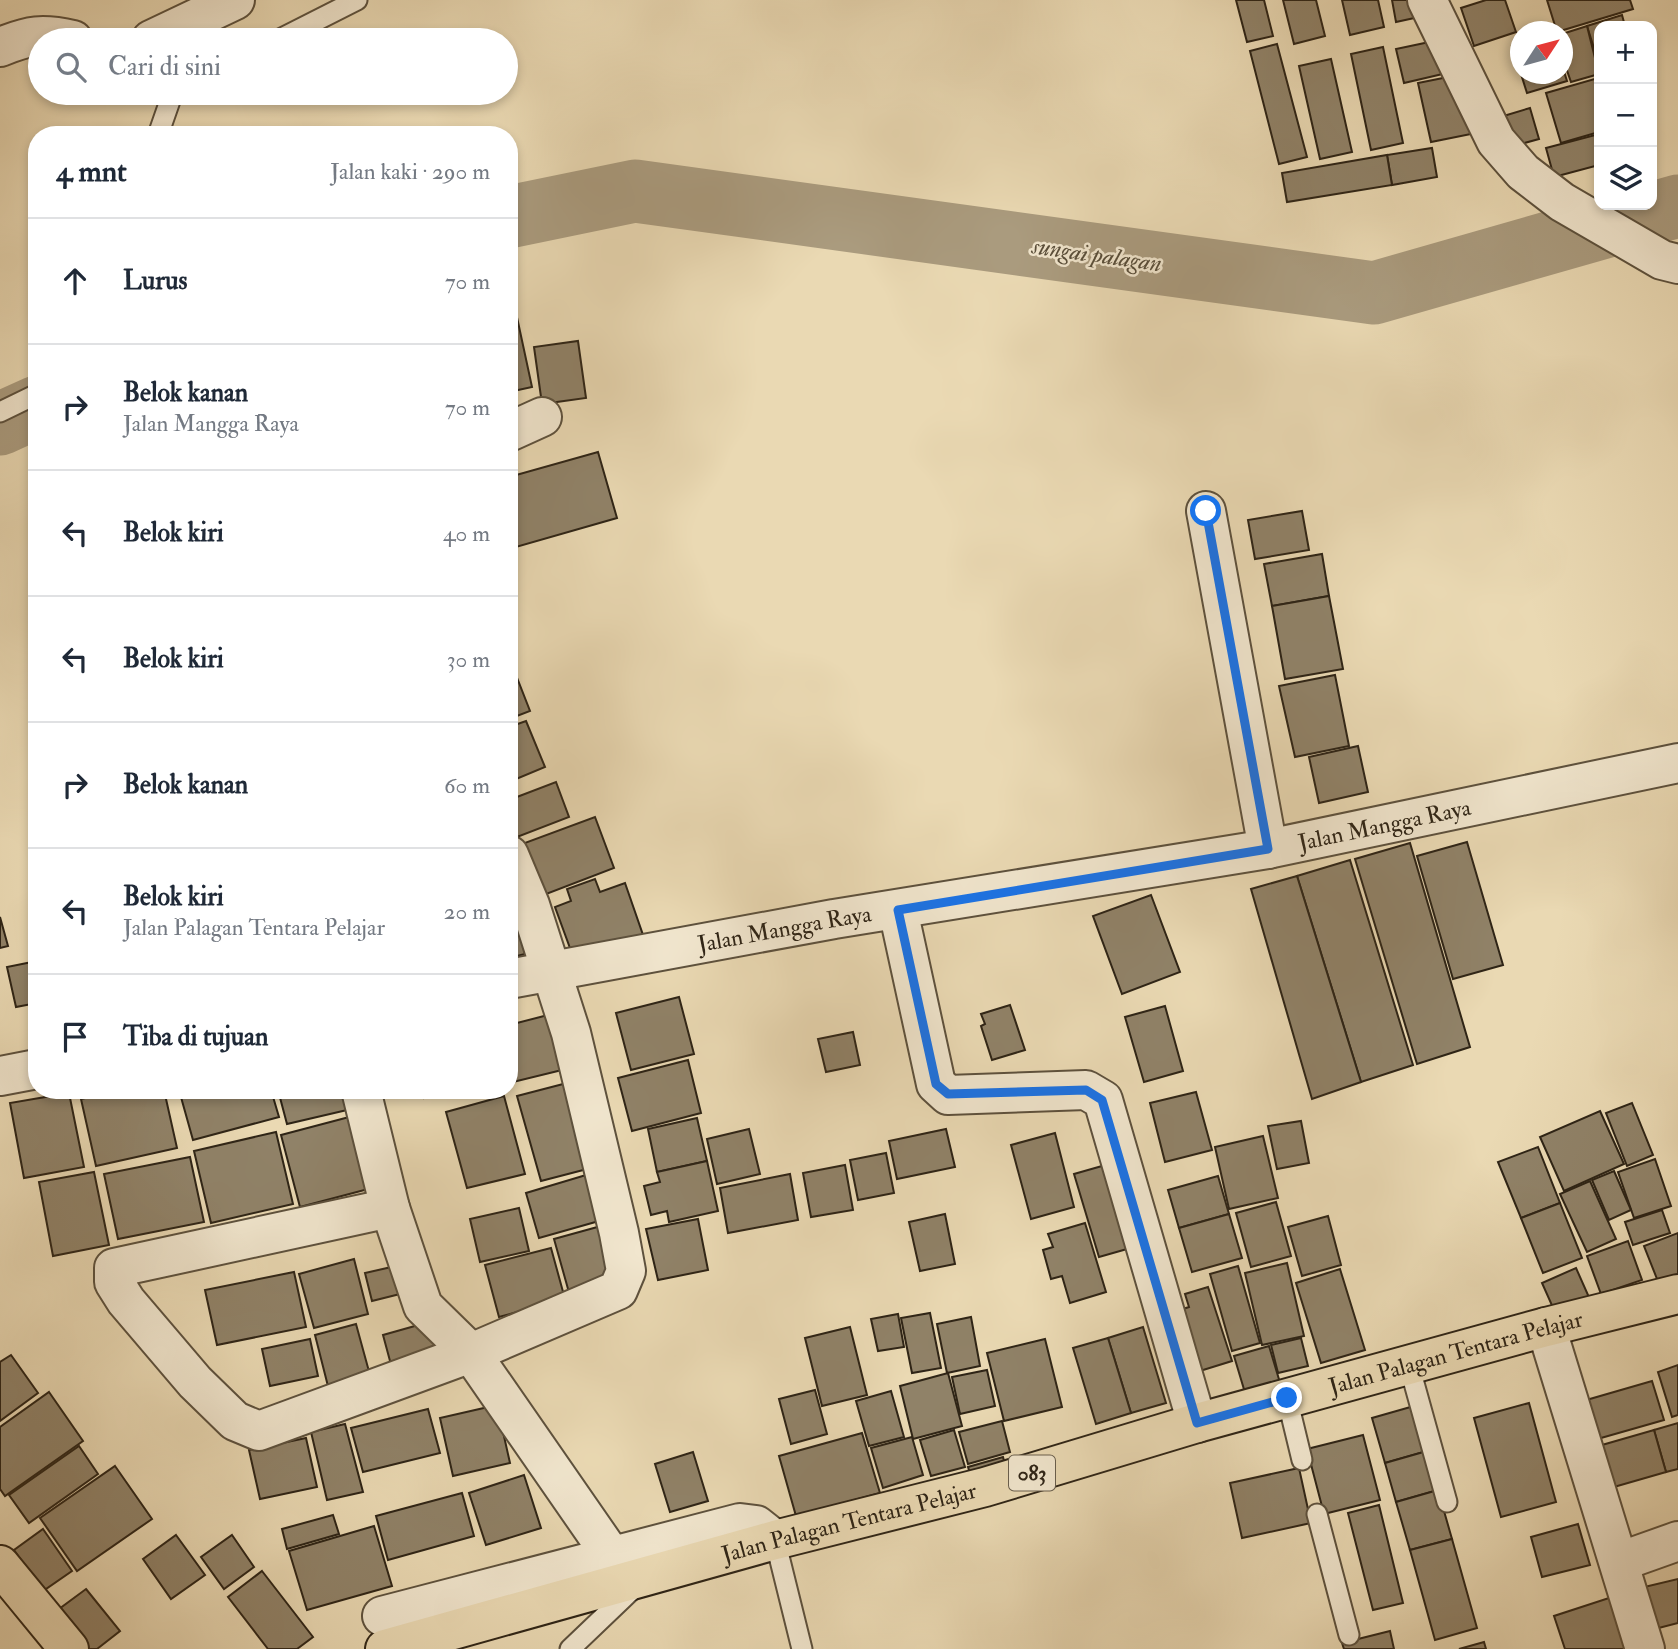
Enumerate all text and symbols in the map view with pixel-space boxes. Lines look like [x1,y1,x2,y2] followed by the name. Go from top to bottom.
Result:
[1510,21,1573,84] north arrow
[1594,21,1657,210] map controls
[1594,21,1657,84] button: +
[28,28,518,105] search box
[52,48,90,86] icon: search
[108,51,221,83] text: Cari di sini
[1594,84,1657,147] button: −
[1594,147,1657,210] button: layers
[56,153,127,190] text: 4 mnt
[330,157,490,186] text: Jalan kaki · 290 m
[1029,230,1164,279] water label: sungai palagan
[56,262,94,300] icon: ahead
[123,265,187,297] text: Lurus
[445,267,490,296] text: 70 m
[123,377,248,409] text: Belok kanan
[56,388,94,426] icon: right
[445,393,490,422] text: 70 m
[123,409,299,438] text: Jalan Mangga Raya
[1190,495,1221,526] route start
[56,514,94,552] icon: left
[123,517,224,549] text: Belok kiri
[443,519,490,548] text: 40 m
[56,640,94,678] icon: left
[123,643,224,675] text: Belok kiri
[447,645,490,674] text: 30 m
[56,766,94,804] icon: right
[123,769,248,801] text: Belok kanan
[444,771,490,800] text: 60 m
[1294,792,1474,857] street label: Jalan Mangga Raya
[123,881,224,913] text: Belok kiri
[56,892,94,930] icon: left
[444,897,490,926] text: 20 m
[694,899,874,959] street label: Jalan Mangga Raya
[123,913,385,942] text: Jalan Palagan Tentara Pelajar
[56,1018,94,1056] icon: arrive
[123,1021,268,1053] text: Tiba di tujuan
[1324,1304,1586,1401] street label: Jalan Palagan Tentara Pelajar
[1271,1382,1302,1413] route end
[1009,1456,1055,1490] road number: 083
[717,1475,980,1569] street label: Jalan Palagan Tentara Pelajar

